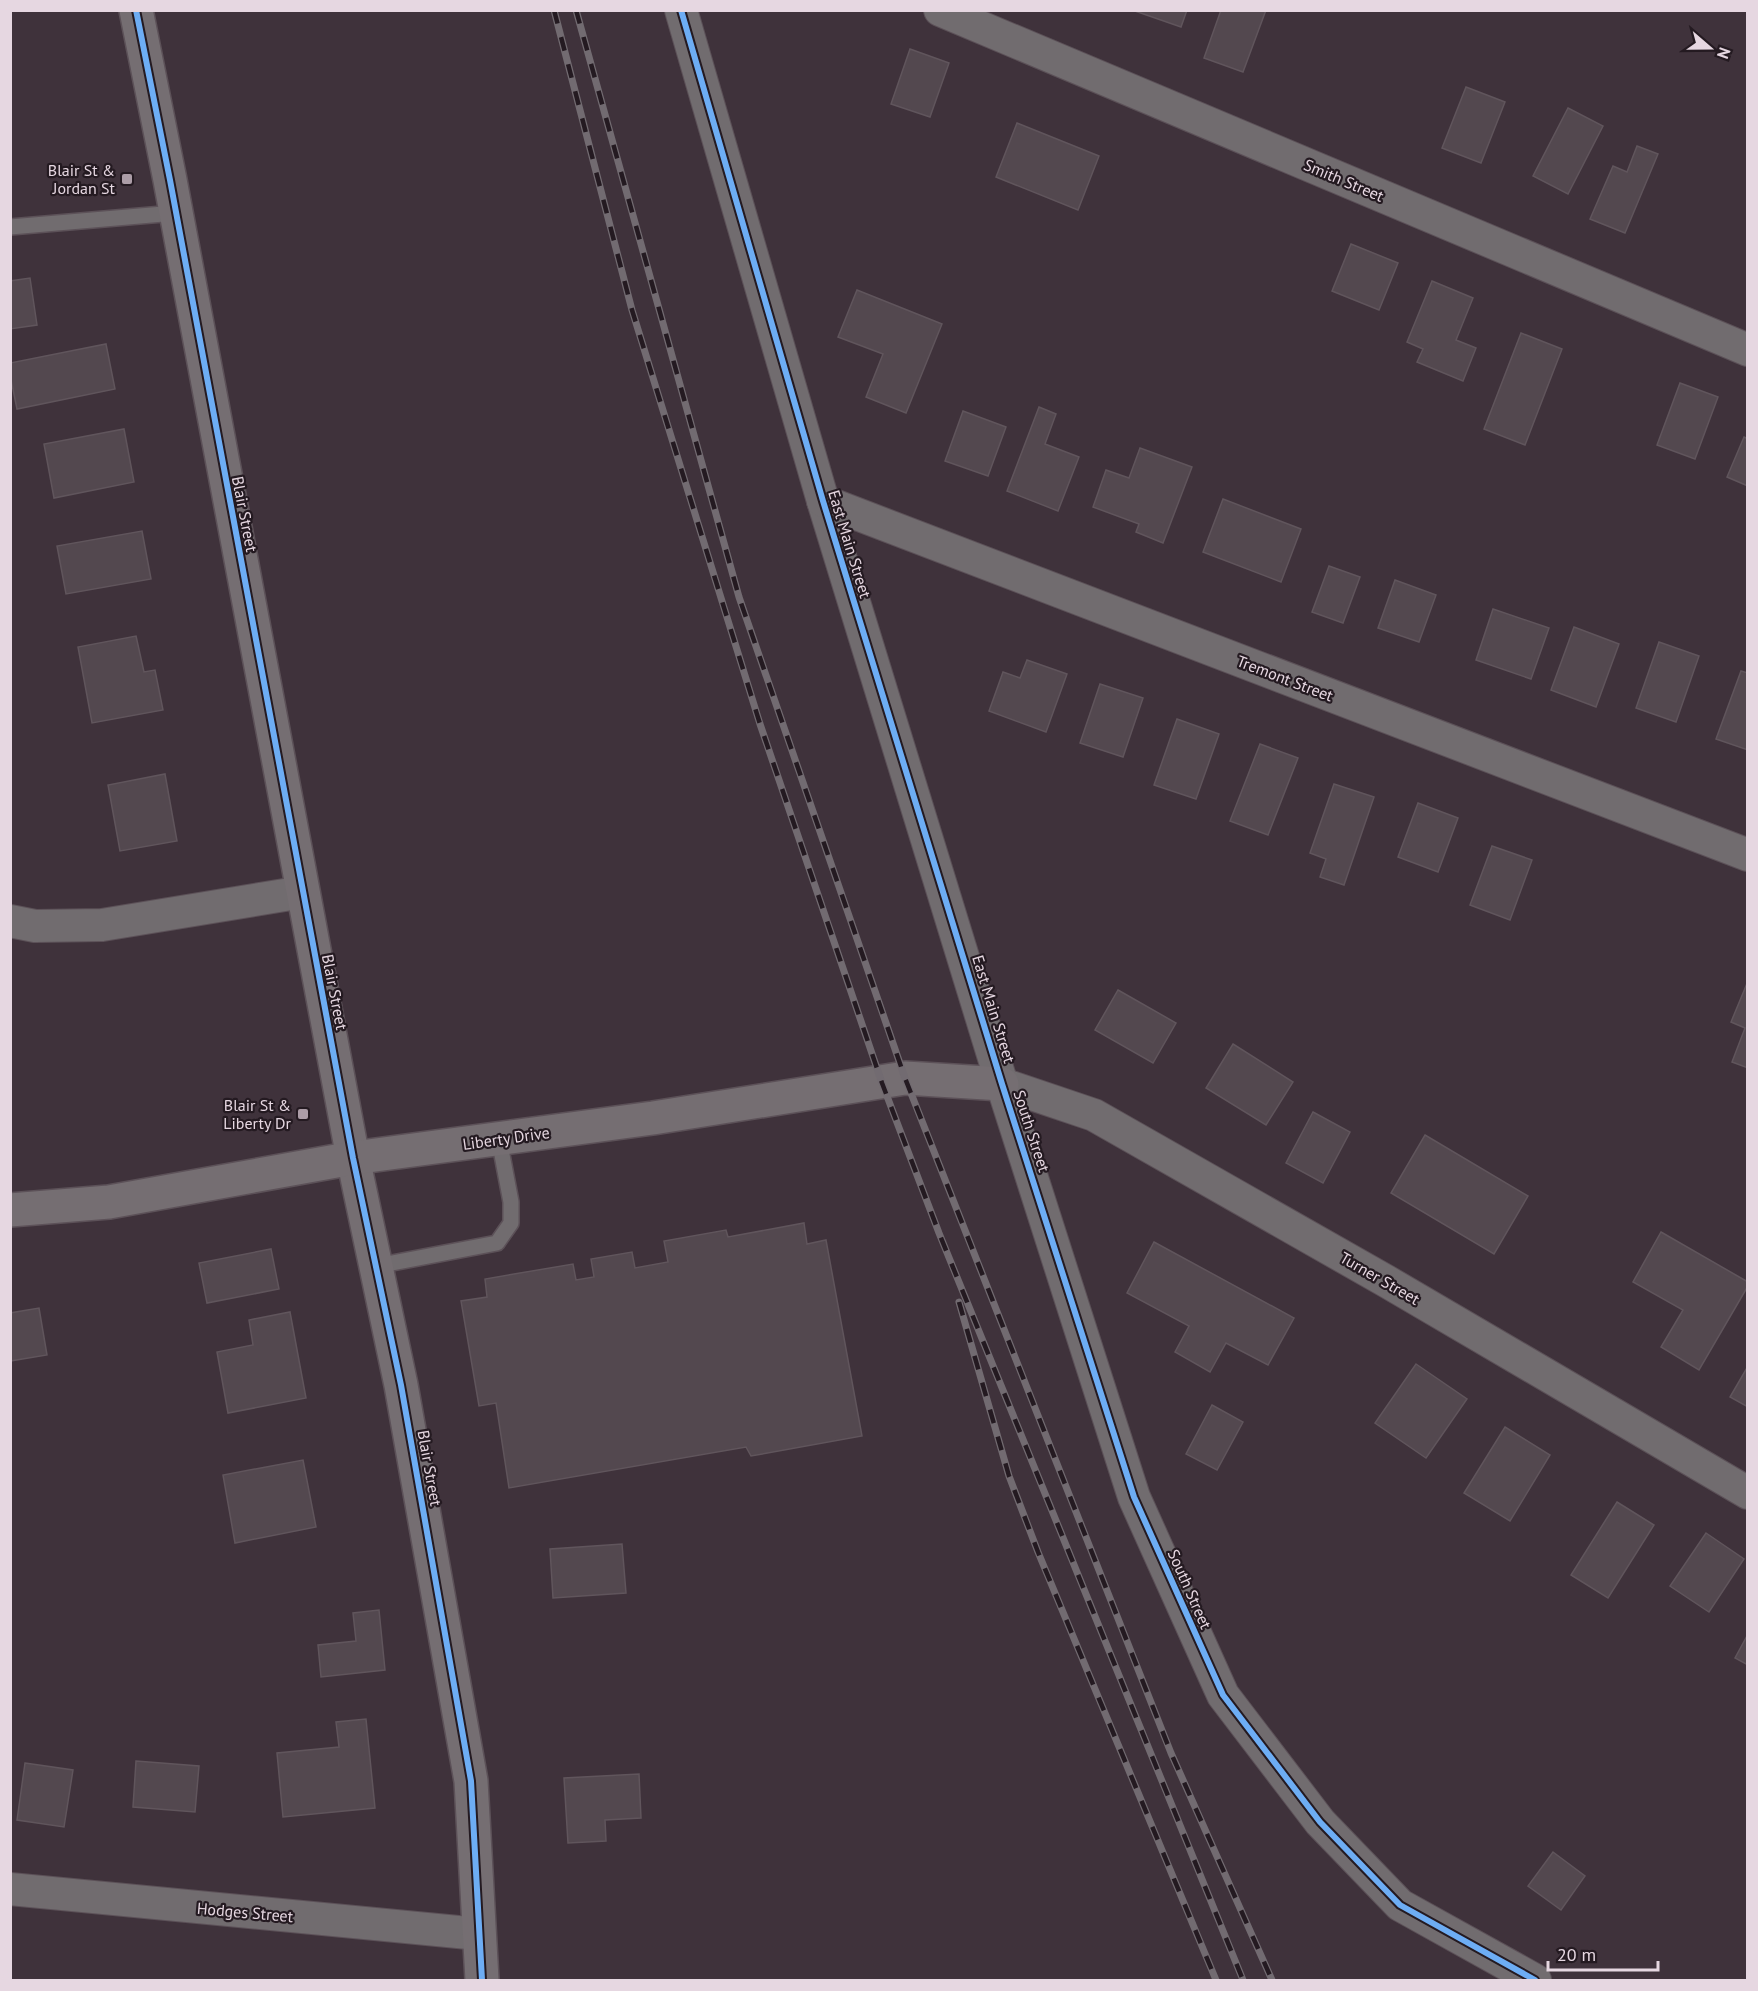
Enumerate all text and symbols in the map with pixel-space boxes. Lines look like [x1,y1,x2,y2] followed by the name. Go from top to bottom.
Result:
[1680,18,1740,78] north arrow
[1713,45,1735,61] text: N
[1301,154,1388,206] street label: Smith Street
[48,160,116,198] place label: Blair St & Jordan St
[120,172,134,186] marker: Blair St & Jordan St
[228,474,262,554] street label: Blair Street
[824,488,876,601] street label: East Main Street
[1234,650,1337,706] street label: Tremont Street
[318,952,352,1032] street label: Blair Street
[968,953,1020,1066] street label: East Main Street
[1009,1087,1055,1175] street label: South Street
[223,1095,292,1133] place label: Blair St & Liberty Dr
[296,1107,310,1121] marker: Blair St & Liberty Dr
[461,1122,551,1154] street label: Liberty Drive
[1337,1247,1424,1309] street label: Turner Street
[413,1428,447,1508] street label: Blair Street
[1164,1546,1217,1632] street label: South Street
[196,1898,295,1926] street label: Hodges Street
[1548,1934,1658,1972] scale bar
[1557,1943,1596,1966] text: 20 m

